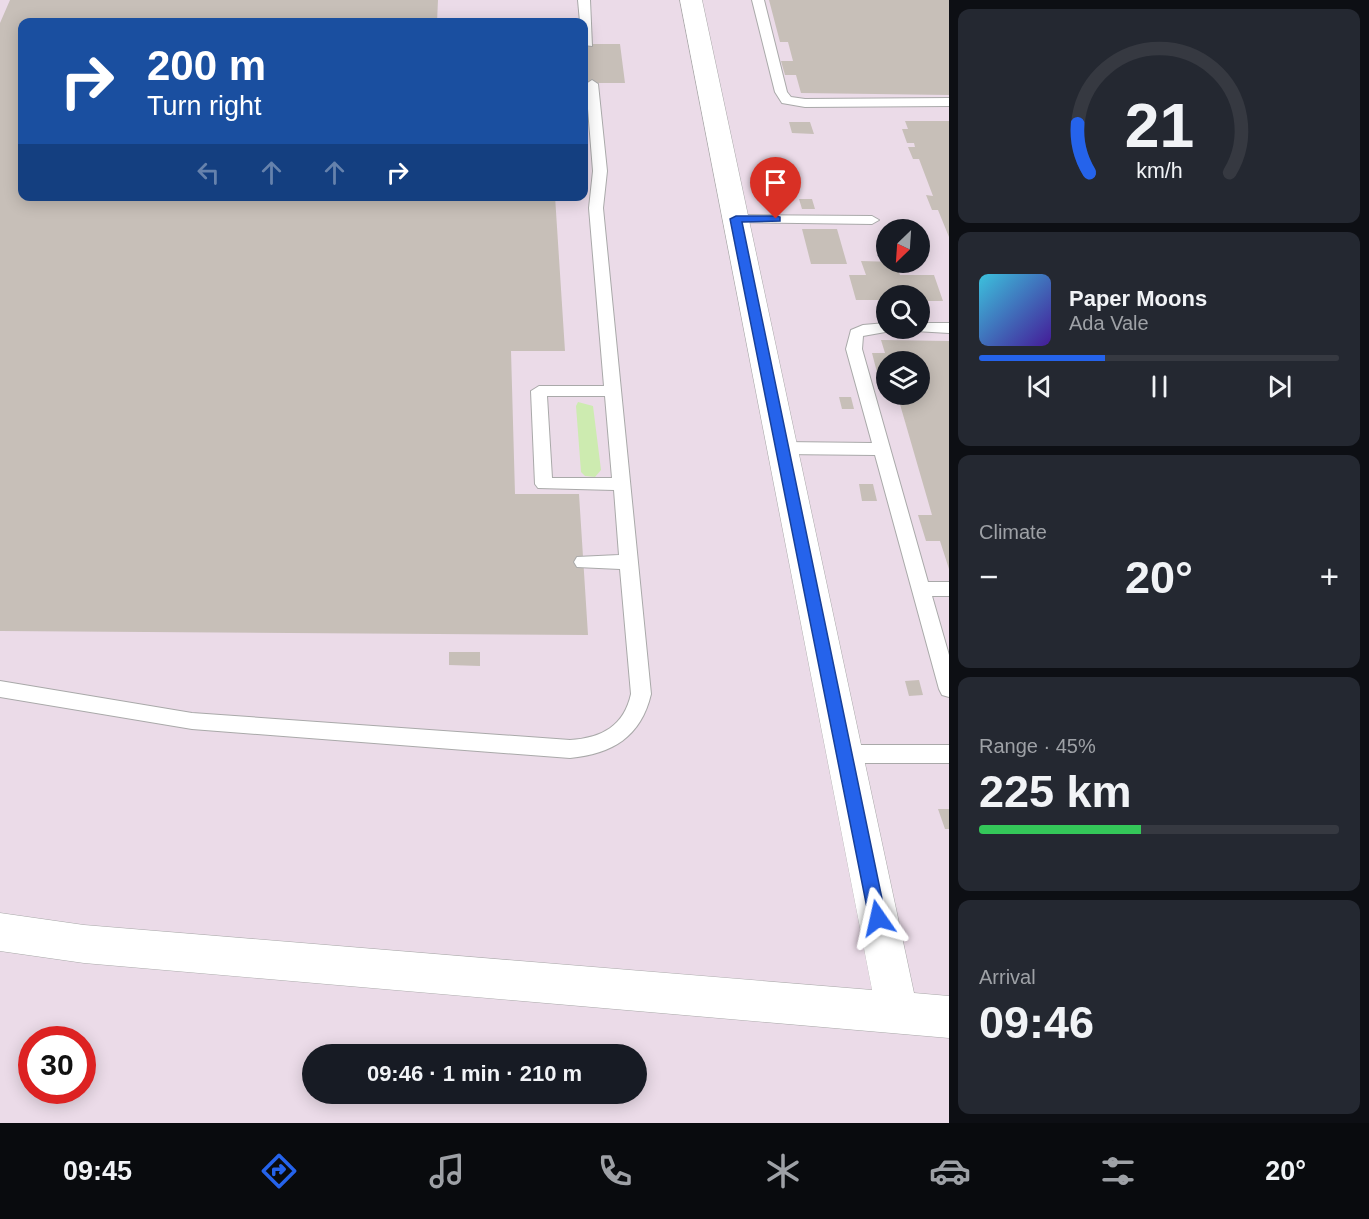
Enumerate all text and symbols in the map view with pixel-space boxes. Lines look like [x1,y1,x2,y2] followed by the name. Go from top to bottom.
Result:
[48,42,126,120] icon: right
[147,42,266,89] text: 200 m
[147,91,262,121] text: Turn right
[1124,91,1194,160] text: 21
[192,156,225,189] icon: left
[255,156,288,189] icon: ahead
[318,156,351,189] icon: ahead
[381,156,414,189] icon: right
[750,157,801,219] pin
[1136,159,1182,183] text: km/h
[759,166,792,199] icon: arrive
[876,219,930,273] north arrow
[876,219,930,405] map controls
[876,285,930,339] button: search
[1069,286,1207,311] text: Paper Moons
[1069,312,1149,334] text: Ada Vale
[876,351,930,405] button: layers
[1023,370,1056,403] icon: previous
[1143,370,1176,403] icon: pause
[1263,370,1296,403] icon: next
[979,521,1047,543] text: Climate
[1125,552,1193,603] text: 20°
[979,558,998,595] text: −
[1320,558,1339,595] text: +
[979,735,1096,757] text: Range · 45%
[979,766,1132,817] text: 225 km
[846,886,910,950] position arrow
[979,966,1036,988] text: Arrival
[979,997,1094,1048] text: 09:46
[18,1026,96,1104] speed limit sign: 30
[367,1061,582,1086] text: 09:46 · 1 min · 210 m
[258,1150,300,1192] icon: directions
[426,1150,468,1192] icon: music
[594,1150,636,1192] icon: phone
[762,1150,804,1192] icon: climate
[929,1150,971,1192] icon: car
[1097,1150,1139,1192] icon: filters
[63,1156,132,1186] text: 09:45
[1265,1156,1306,1186] text: 20°

